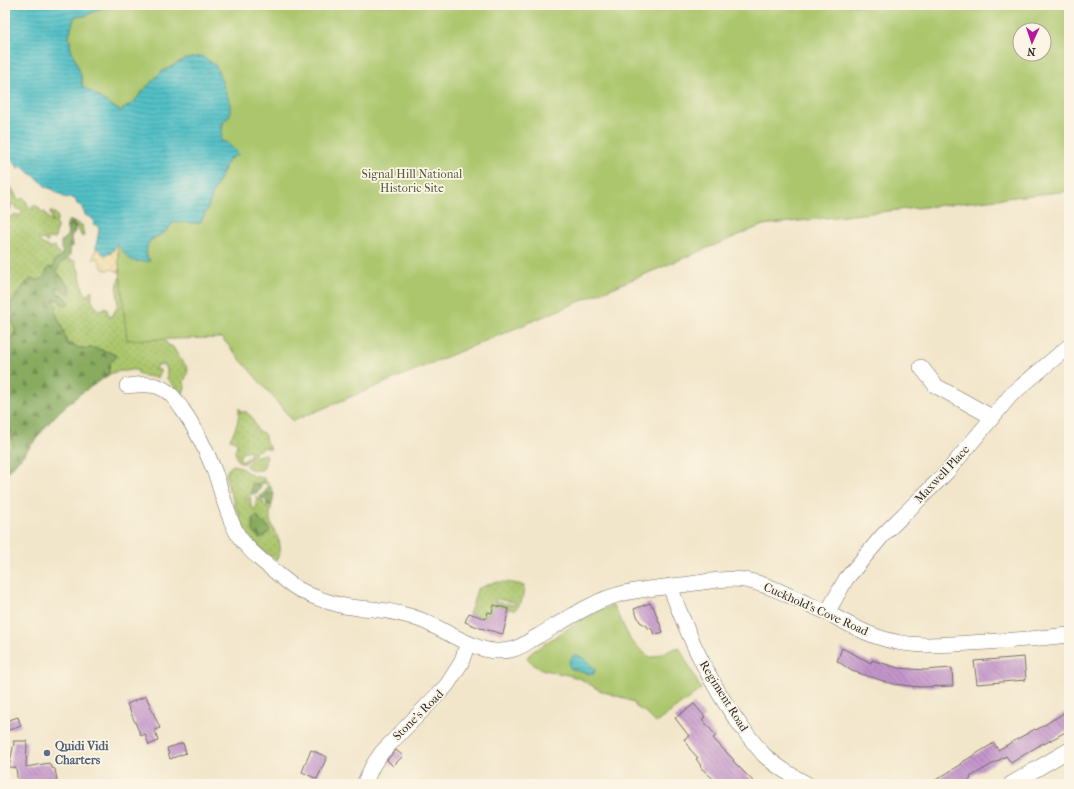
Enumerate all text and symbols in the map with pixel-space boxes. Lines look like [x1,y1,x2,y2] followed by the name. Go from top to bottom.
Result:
[1012,22,1052,62] north arrow
[1026,45,1036,58] text: N
[362,167,463,195] park label: Signal Hill National Historic Site
[912,442,972,506] street label: Maxwell Place
[761,580,871,639] street label: Cuckhold's Cove Road
[697,658,752,734] street label: Regiment Road
[390,687,446,743] street label: Stone's Road
[55,739,109,767] place label: Quidi Vidi Charters
[42,748,52,758] marker: Quidi Vidi Charters

